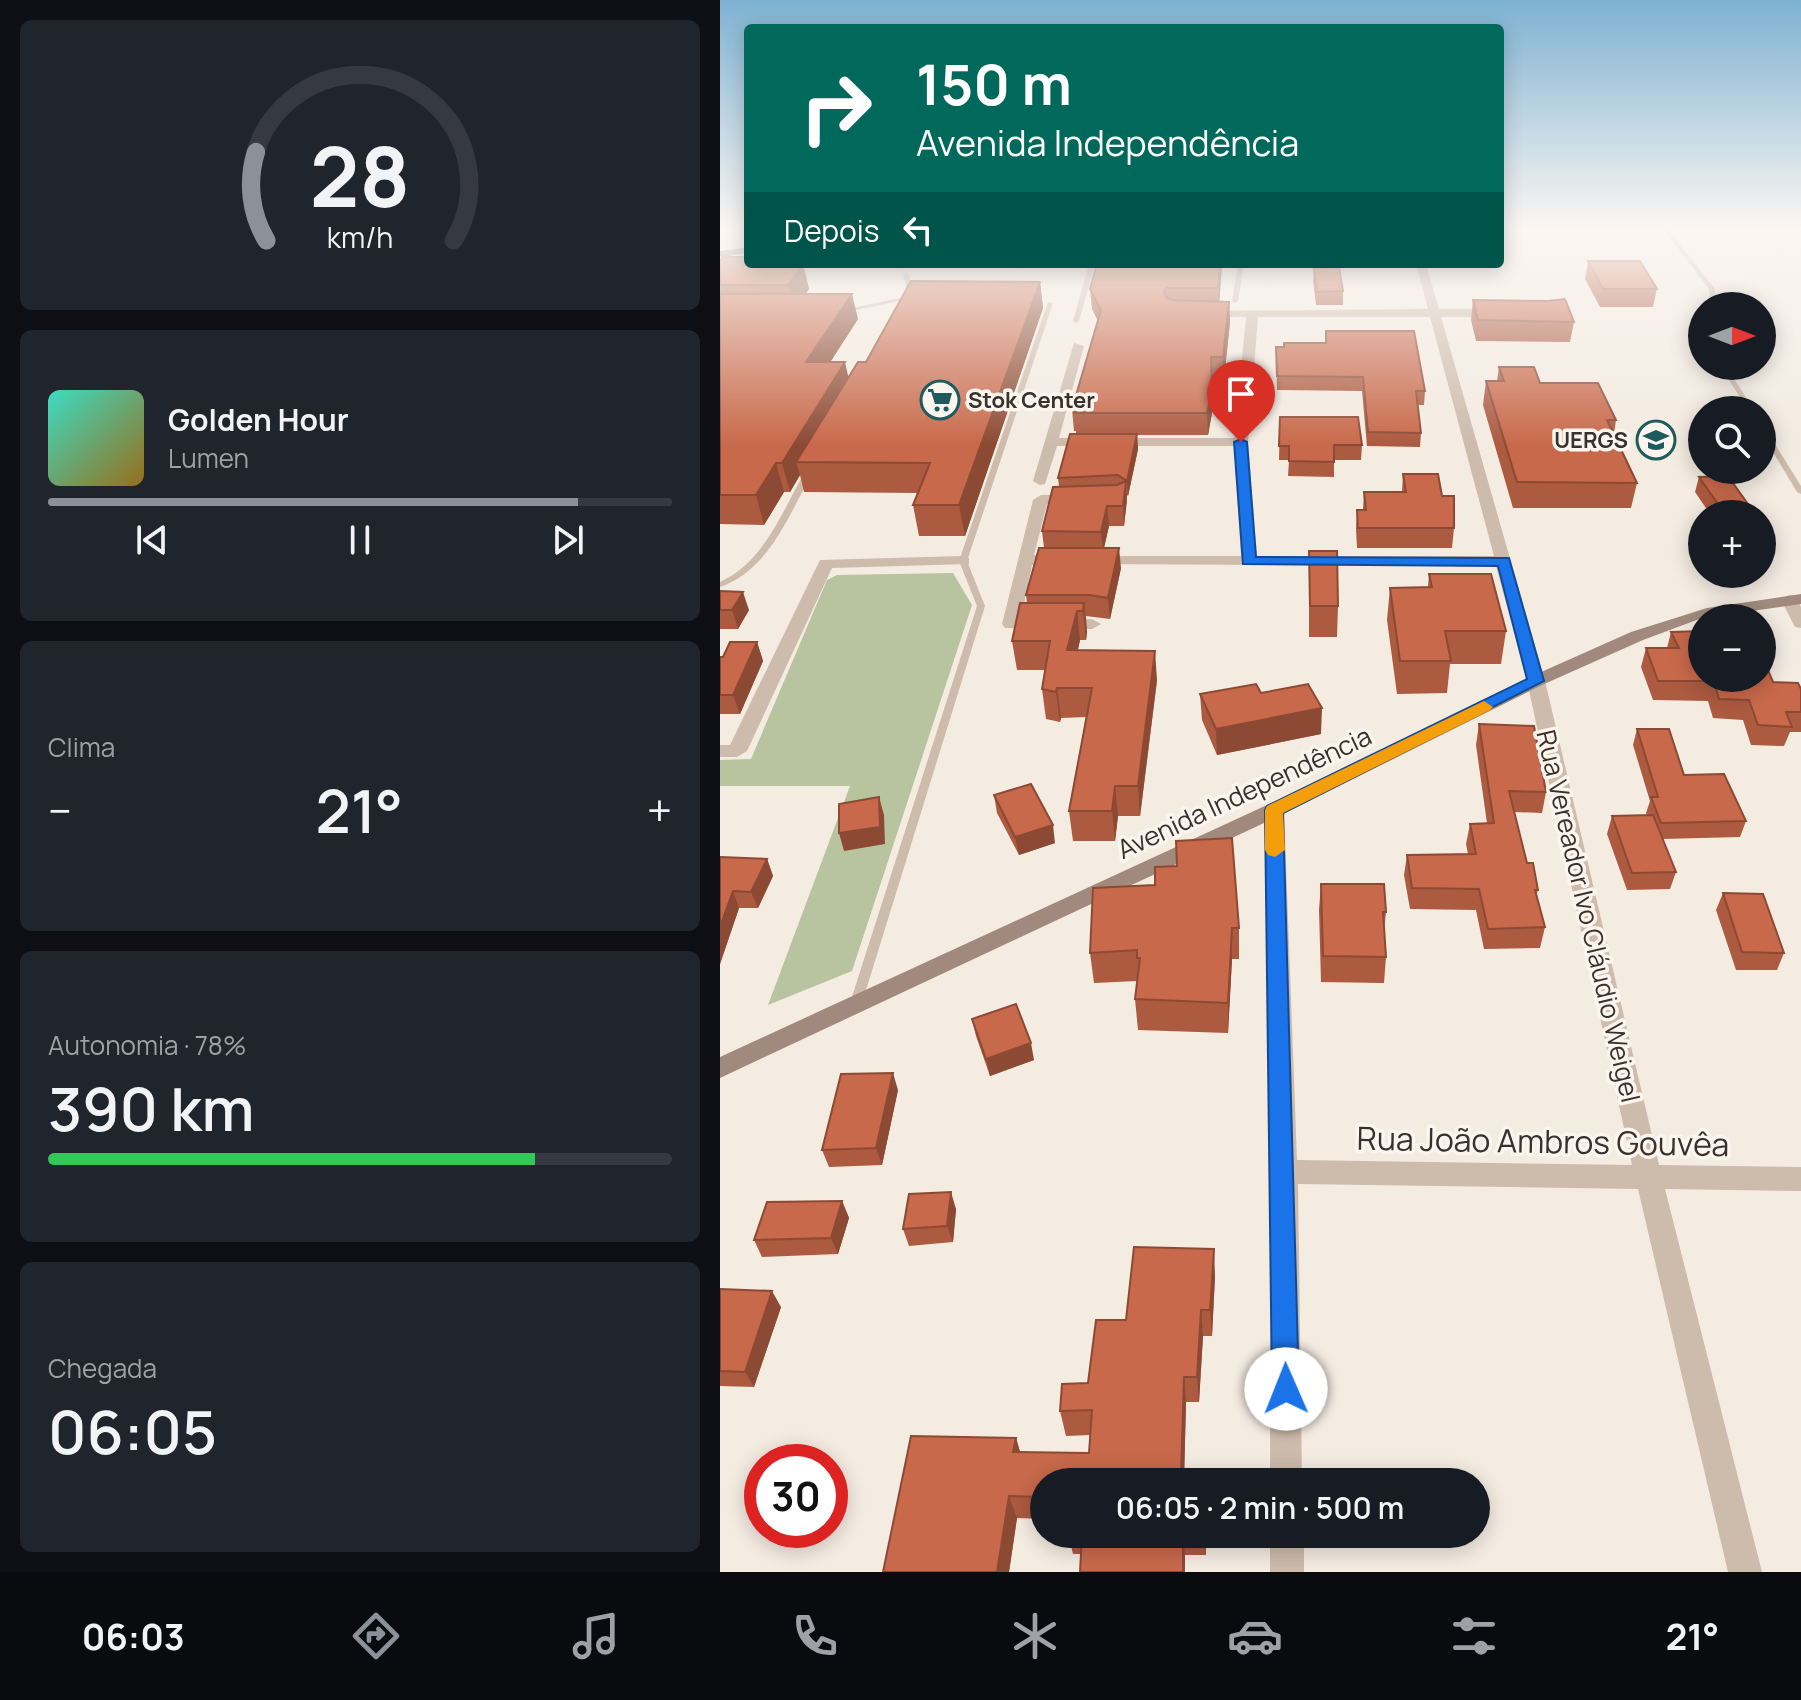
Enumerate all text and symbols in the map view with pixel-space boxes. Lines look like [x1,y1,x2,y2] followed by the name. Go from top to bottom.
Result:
[916,45,1072,122] text: 150 m
[784,56,888,160] icon: right
[310,118,410,232] text: 28
[916,118,1299,167] text: Avenida Independência
[896,208,940,252] icon: left
[784,210,880,251] text: Depois
[327,218,393,257] text: km/h
[1688,292,1776,380] north arrow
[1688,292,1776,692] map controls
[1207,360,1275,442] pin
[1219,372,1263,416] icon: arrive
[919,379,961,421] supermarket icon: Stok Center
[968,385,1095,415] place label: Stok Center
[1688,396,1776,484] button: search
[168,399,349,440] text: Golden Hour
[1635,419,1677,461] school or university icon: UERGS
[1554,425,1628,455] place label: UERGS
[168,440,249,476] text: Lumen
[1688,500,1776,588] button: +
[130,518,174,562] icon: previous
[338,518,382,562] icon: pause
[546,518,590,562] icon: next
[1688,604,1776,692] button: −
[1111,717,1377,867] street label: Avenida Independência
[1529,726,1649,1106] street label: Rua Vereador Ivo Cláudio Weigel
[48,729,115,765] text: Clima
[315,769,403,851] text: 21°
[48,780,72,840] text: −
[647,780,672,840] text: +
[48,1027,246,1063] text: Autonomia · 78%
[48,1067,255,1149] text: 390 km
[1356,1116,1730,1166] street label: Rua João Ambros Gouvêa
[1244,1347,1328,1431] position arrow
[48,1350,157,1386] text: Chegada
[48,1390,217,1472] text: 06:05
[744,1444,848,1548] speed limit sign: 30
[1116,1487,1404,1528] text: 06:05 · 2 min · 500 m
[348,1608,404,1664] icon: directions
[568,1608,624,1664] icon: music
[787,1608,843,1664] icon: phone
[1007,1608,1063,1664] icon: climate
[1227,1608,1283,1664] icon: car
[1446,1608,1502,1664] icon: filters
[82,1612,185,1661] text: 06:03
[1666,1612,1719,1661] text: 21°

